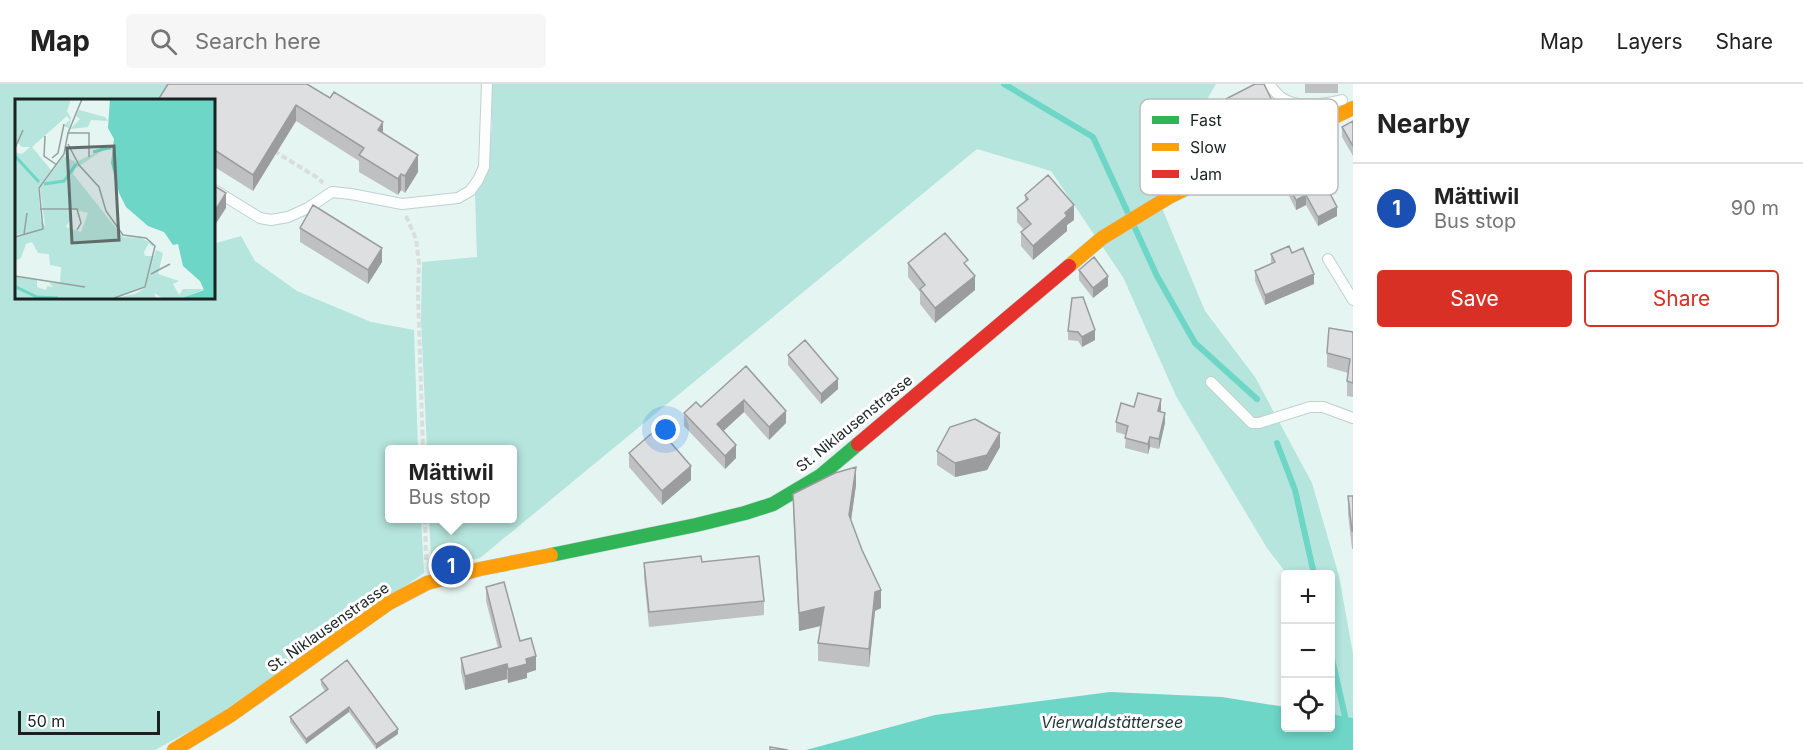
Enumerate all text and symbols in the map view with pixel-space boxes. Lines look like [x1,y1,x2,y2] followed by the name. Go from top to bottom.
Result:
[126,14,546,68] search box
[30,24,90,58] text: Map
[147,25,180,58] icon: search
[195,28,321,54] text: Search here
[1540,29,1584,54] text: Map
[1617,29,1683,54] text: Layers
[1716,29,1773,54] text: Share
[15,99,214,298] inset map
[1140,99,1338,195] legend
[1377,108,1470,139] text: Nearby
[1190,110,1222,130] text: Fast
[1190,137,1227,157] text: Slow
[1190,164,1222,184] text: Jam
[1434,183,1519,209] text: Mättiwil
[1392,196,1401,220] text: 1
[1731,196,1779,220] text: 90 m
[1434,209,1516,233] text: Bus stop
[1377,270,1572,327] button: Save
[1584,270,1779,327] button: Share
[792,370,916,476] street label: St. Niklausenstrasse
[651,415,680,444] your location
[385,445,517,523] popup
[408,459,494,485] text: Mättiwil
[408,485,491,509] text: Bus stop
[432,542,470,588] pin: 1
[1281,570,1335,732] map controls
[1281,570,1335,624] button: +
[264,578,392,676] street label: St. Niklausenstrasse
[1281,624,1335,678] button: −
[1281,678,1335,732] button: locate
[18,708,160,736] scale bar
[27,711,65,731] text: 50 m
[1041,712,1183,732] water label: Vierwaldstättersee

